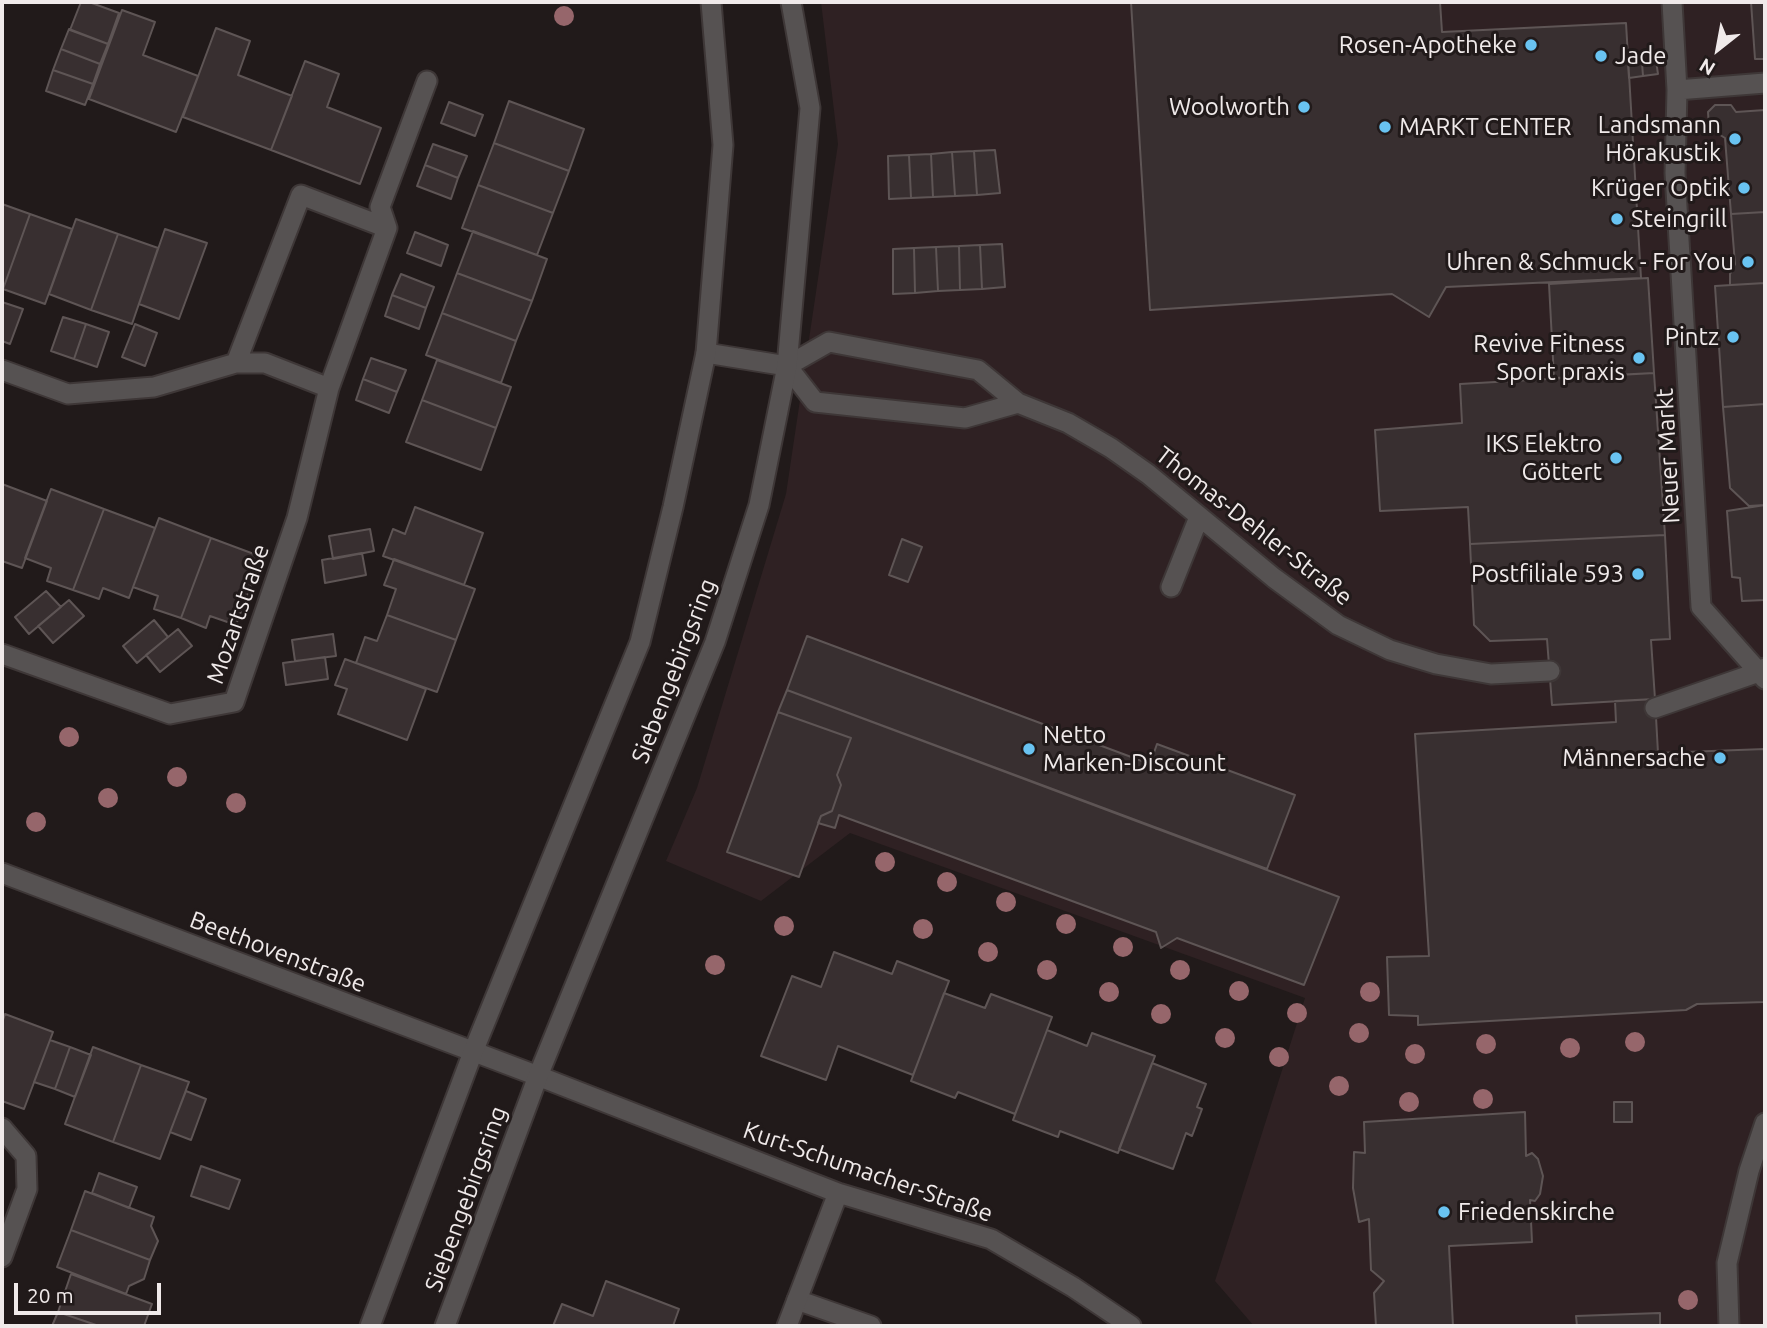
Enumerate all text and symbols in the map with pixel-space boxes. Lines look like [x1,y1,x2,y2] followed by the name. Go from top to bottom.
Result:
[1683,14,1753,84] north arrow
[1339,31,1517,59] place label: Rosen-Apotheke
[1523,37,1539,53] marker: Rosen-Apotheke
[1615,42,1666,70] place label: Jade
[1593,48,1609,64] marker: Jade
[1695,54,1719,80] text: N
[1169,93,1290,121] place label: Woolworth
[1296,99,1312,115] marker: Woolworth
[1598,111,1721,167] place label: Landsmann Hörakustik
[1399,113,1571,141] place label: MARKT CENTER
[1377,119,1393,135] marker: MARKT CENTER
[1727,131,1743,147] marker: Landsmann Hörakustik
[1591,174,1730,202] place label: Krüger Optik
[1736,180,1752,196] marker: Krüger Optik
[1631,205,1727,233] place label: Steingrill
[1609,211,1625,227] marker: Steingrill
[1446,248,1734,276] place label: Uhren & Schmuck - For You
[1740,254,1756,270] marker: Uhren & Schmuck - For You
[1665,323,1719,351] place label: Pintz
[1725,329,1741,345] marker: Pintz
[1473,330,1625,386] place label: Revive Fitness Sport praxis
[1631,350,1647,366] marker: Revive Fitness Sport praxis
[1650,387,1686,525] street label: Neuer Markt
[1486,430,1602,486] place label: IKS Elektro Göttert
[1150,440,1358,612] street label: Thomas-Dehler-Straße
[1608,450,1624,466] marker: IKS Elektro Göttert
[201,541,275,687] street label: Mozartstraße
[1471,560,1624,588] place label: Postfiliale 593
[1630,566,1646,582] marker: Postfiliale 593
[626,575,722,767] street label: Siebengebirgsring
[1043,721,1226,777] place label: Netto Marken-Discount
[1021,741,1037,757] marker: Netto Marken-Discount
[1562,744,1706,772] place label: Männersache
[1712,750,1728,766] marker: Männersache
[186,905,370,999] street label: Beethovenstraße
[419,1102,513,1296] street label: Siebengebirgsring
[739,1116,997,1228] street label: Kurt-Schumacher-Straße
[1458,1198,1615,1226] place label: Friedenskirche
[1436,1204,1452,1220] marker: Friedenskirche
[18,1268,164,1312] scale bar
[27,1283,74,1307] text: 20 m

